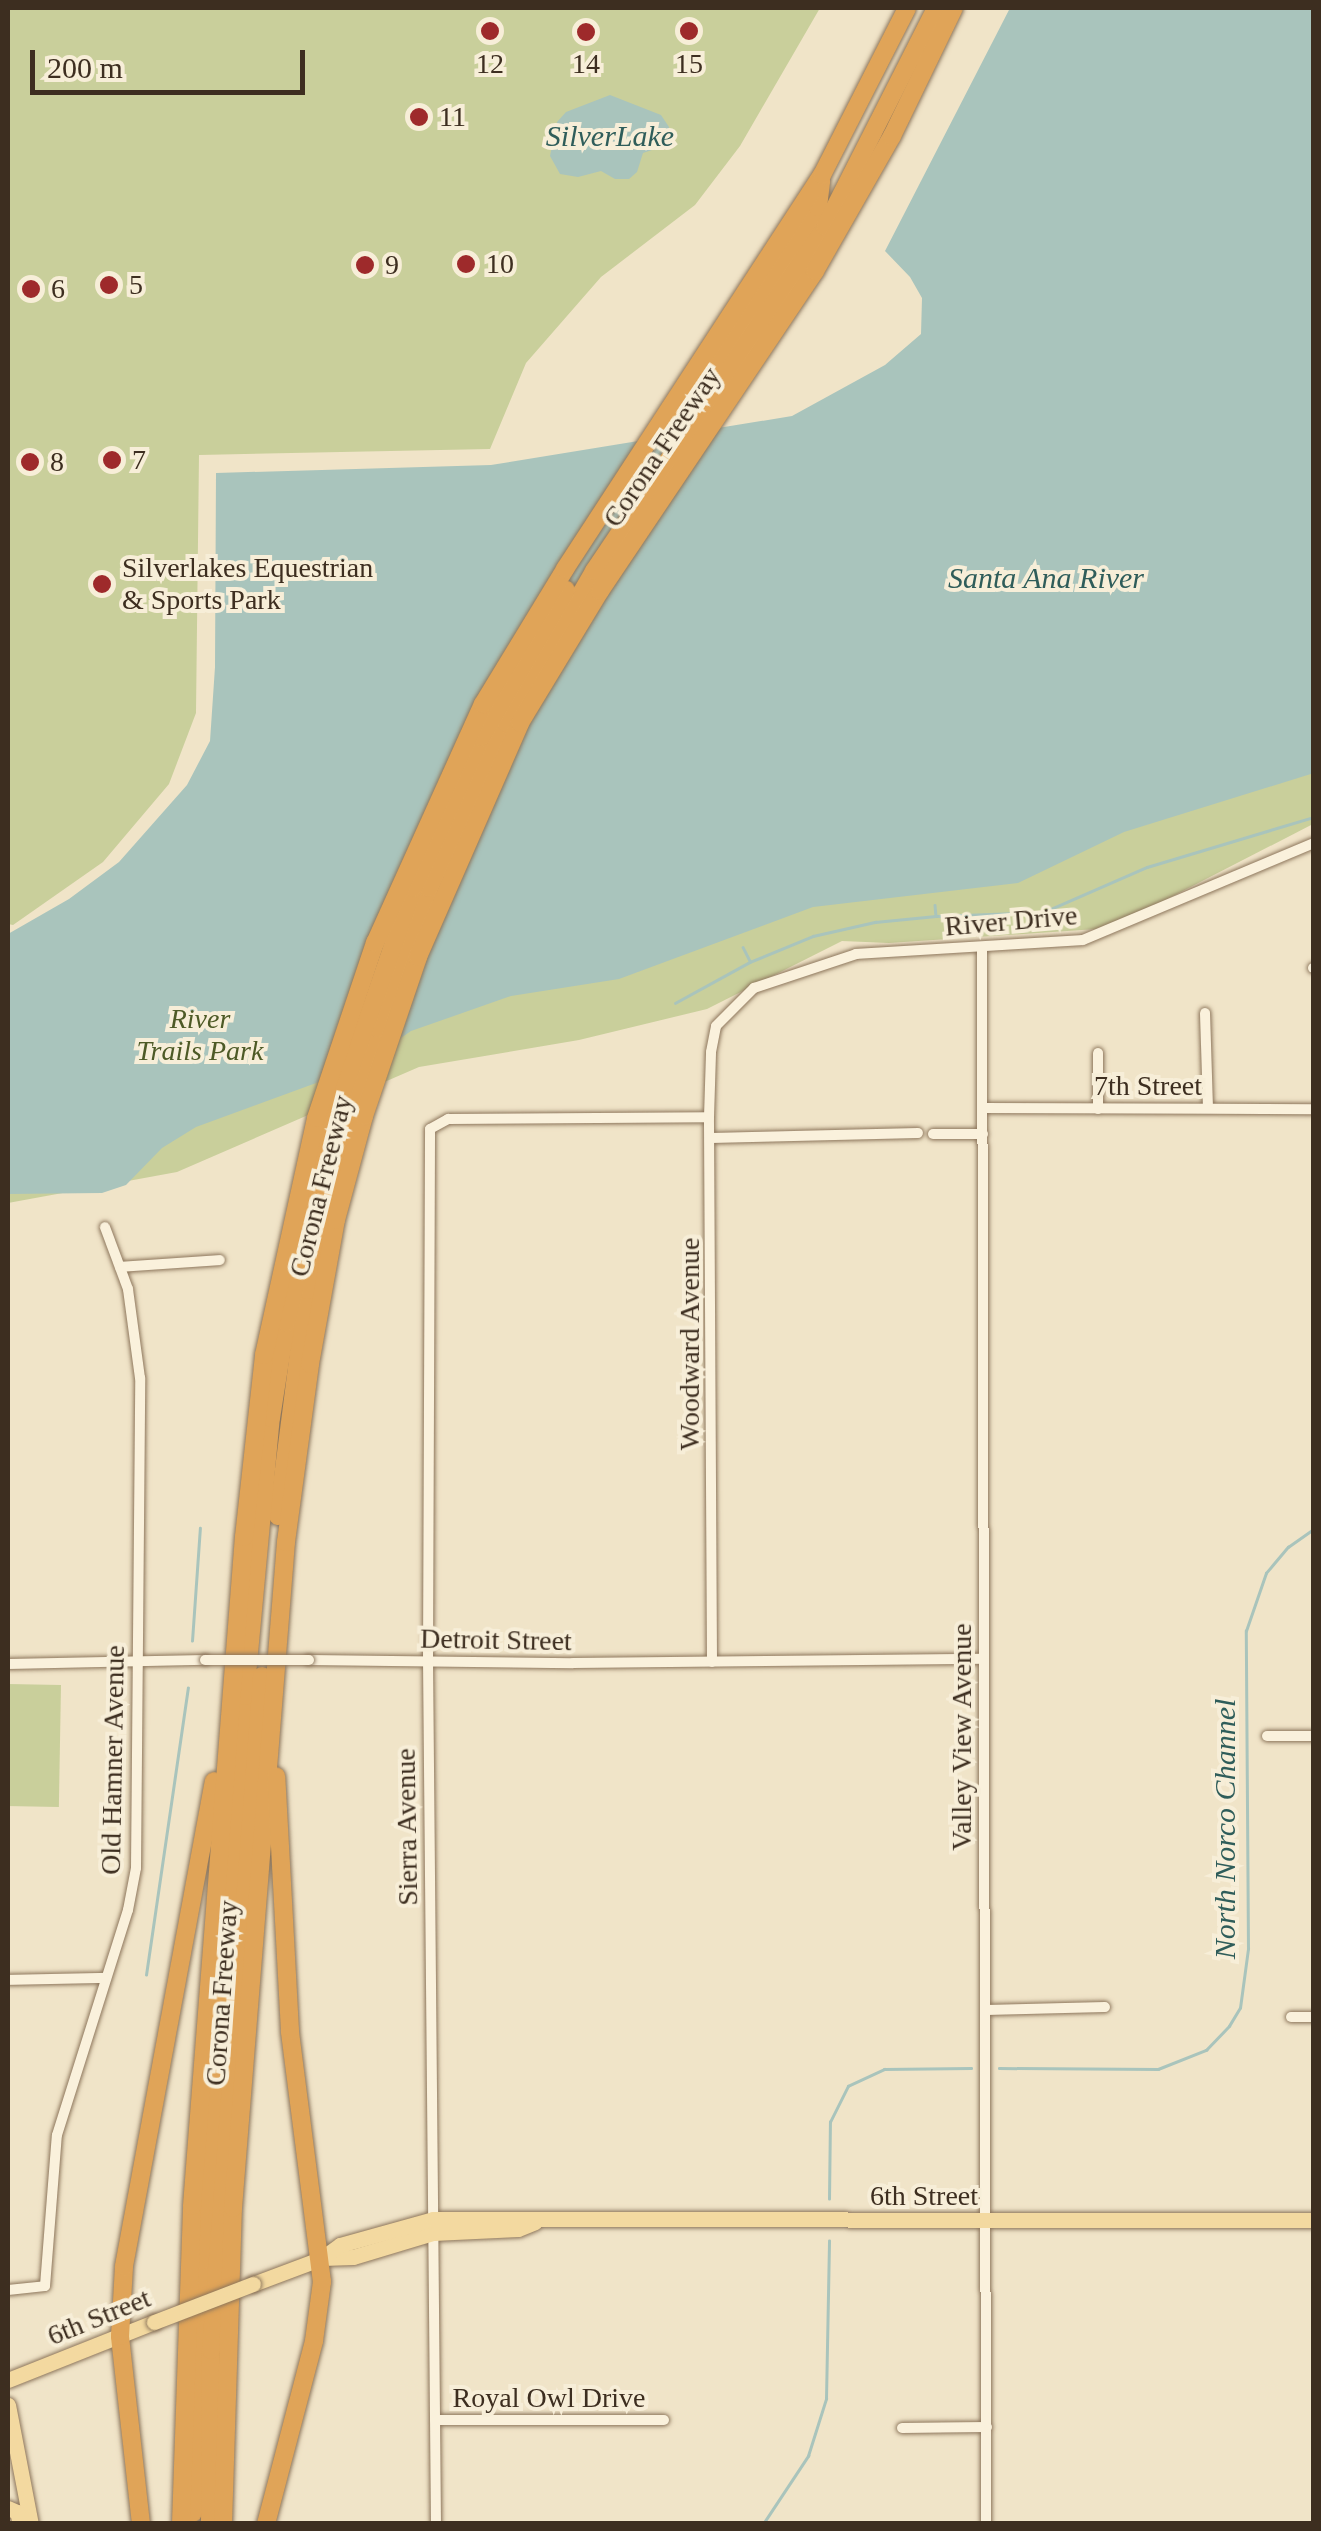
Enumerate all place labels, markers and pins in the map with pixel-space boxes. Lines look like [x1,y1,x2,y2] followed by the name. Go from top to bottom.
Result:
[479,20,501,42] marker: 12
[678,20,700,42] marker: 15
[575,21,597,43] marker: 14
[476,47,504,81] place label: 12
[572,47,600,81] place label: 14
[675,47,703,81] place label: 15
[439,100,466,134] place label: 11
[408,106,430,128] marker: 11
[486,247,514,281] place label: 10
[385,248,399,282] place label: 9
[455,253,477,275] marker: 10
[354,254,376,276] marker: 9
[129,268,143,302] place label: 5
[51,272,65,306] place label: 6
[98,274,120,296] marker: 5
[20,278,42,300] marker: 6
[132,443,146,477] place label: 7
[50,445,64,479] place label: 8
[101,449,123,471] marker: 7
[19,451,41,473] marker: 8
[122,551,373,617] place label: Silverlakes Equestrian & Sports Park
[91,573,113,595] marker: Silverlakes Equestrian & Sports Park

